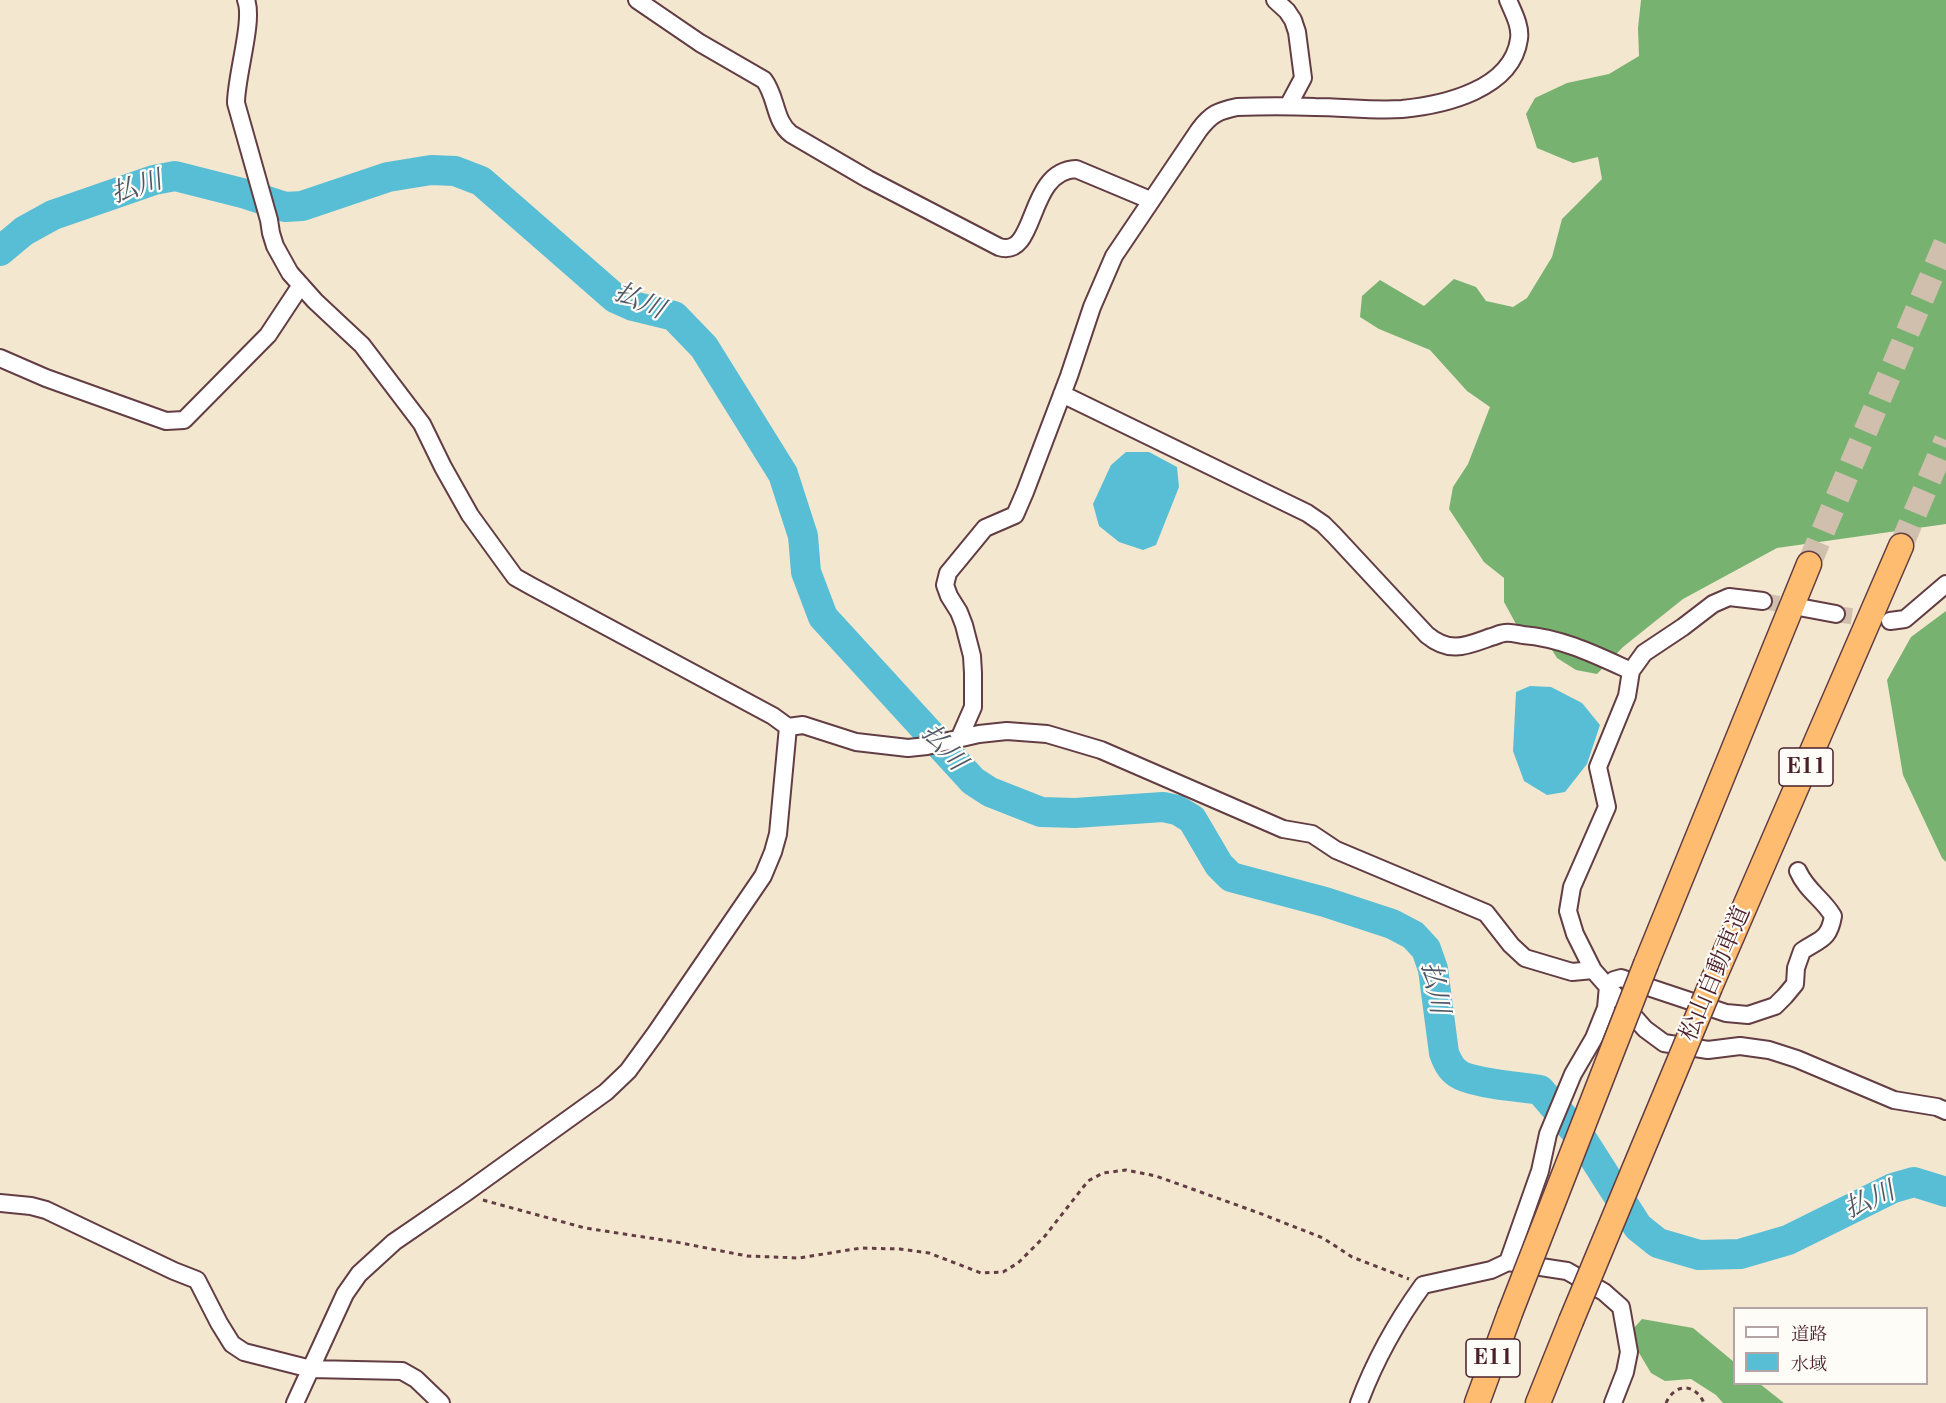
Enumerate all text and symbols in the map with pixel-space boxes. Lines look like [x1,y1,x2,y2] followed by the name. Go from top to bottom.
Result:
[107,165,167,211] water label: 払川
[609,277,669,327] water label: 払川
[914,718,972,778] water label: 払川
[1779,748,1833,786] road number: E11
[1675,902,1757,1046] street label: 松山自動車道
[1413,959,1455,1017] water label: 払川
[1840,1176,1900,1226] water label: 払川
[1733,1307,1928,1385] legend
[1791,1326,1827,1344] text: 道路
[1466,1339,1520,1377] road number: E11
[1791,1356,1827,1374] text: 水域

